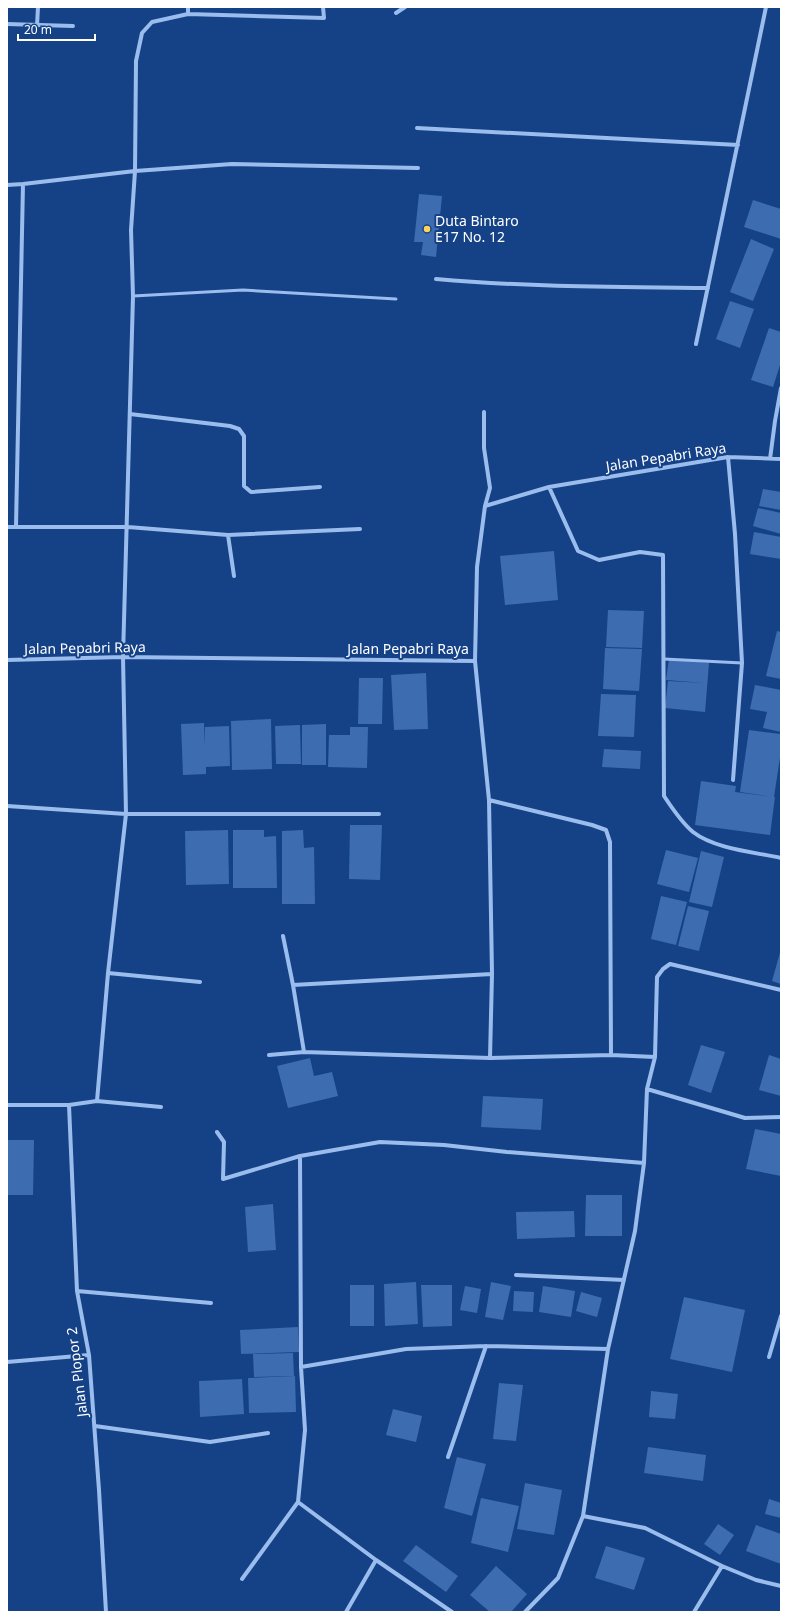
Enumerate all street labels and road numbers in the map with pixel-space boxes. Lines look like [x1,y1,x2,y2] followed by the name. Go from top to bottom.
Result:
[602,438,727,476] street label: Jalan Pepabri Raya
[22,637,146,658] street label: Jalan Pepabri Raya
[345,639,469,658] street label: Jalan Pepabri Raya
[62,1326,92,1420] street label: Jalan Plopor 2

